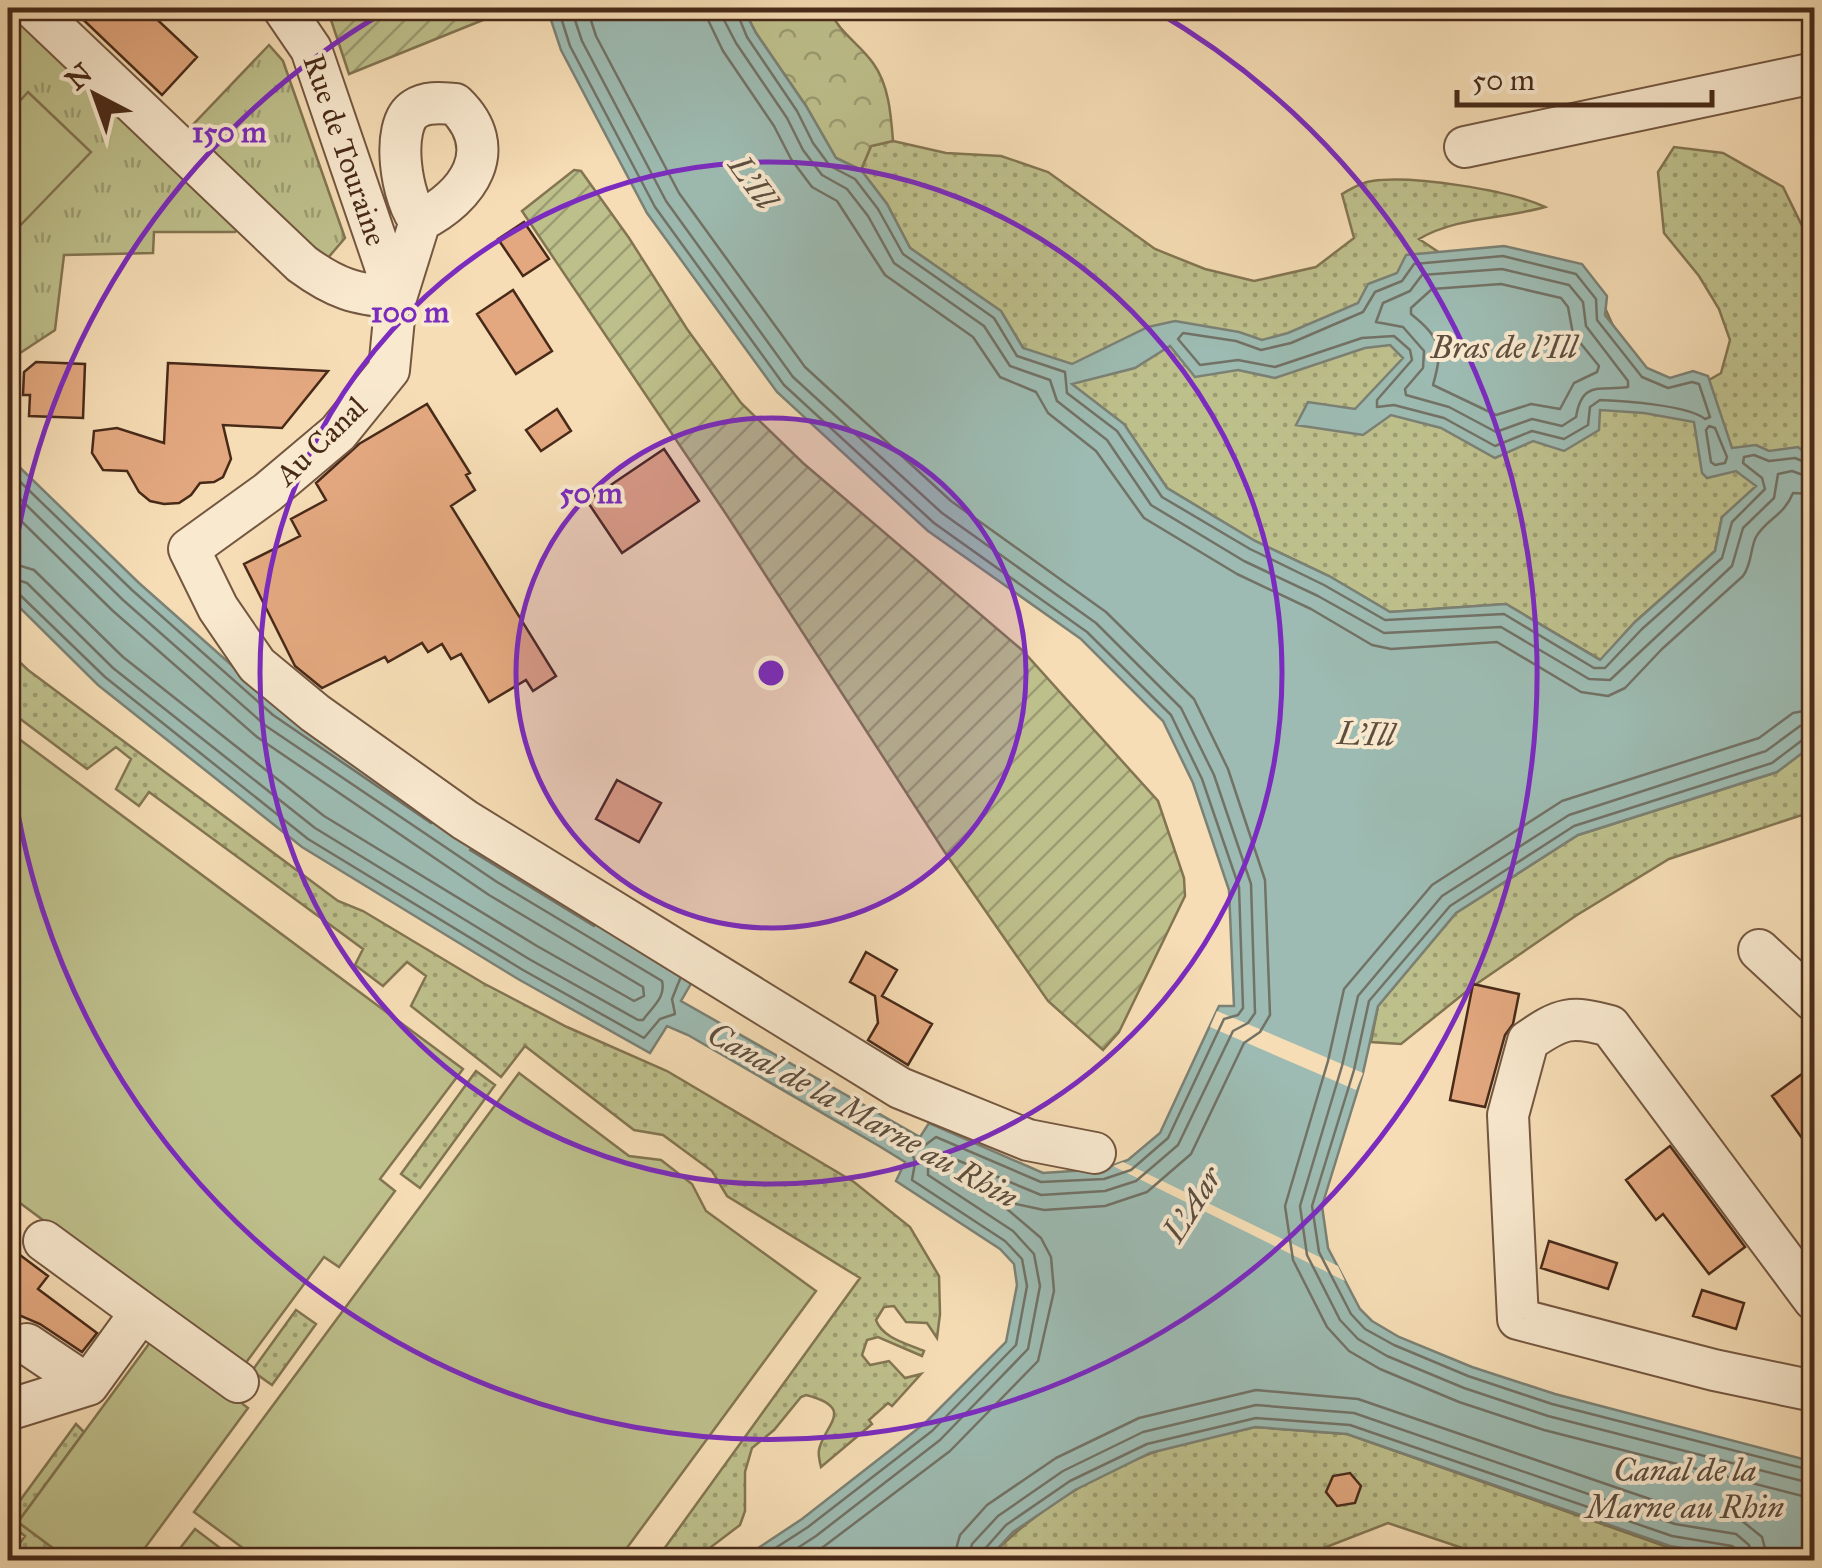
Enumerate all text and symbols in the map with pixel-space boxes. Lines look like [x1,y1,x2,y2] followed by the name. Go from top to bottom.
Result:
[45,45,145,145] north arrow
[1457,45,1712,107] scale bar
[295,50,395,250] street label: Rue de Touraine
[58,55,100,98] text: N
[1472,62,1535,98] text: 50 m
[192,114,267,150] text: 150 m
[719,146,787,219] water label: L'Ill
[371,294,450,330] text: 100 m
[1429,328,1580,367] water label: Bras de l'Ill
[267,388,375,494] street label: Au Canal
[559,475,623,511] text: 50 m
[753,655,789,691] centre of rings
[1335,714,1398,755] water label: L'Ill
[701,1014,1025,1217] water label: Canal de la Marne au Rhin
[1153,1158,1231,1251] water label: L'Aar
[1583,1451,1784,1527] water label: Canal de la Marne au Rhin

